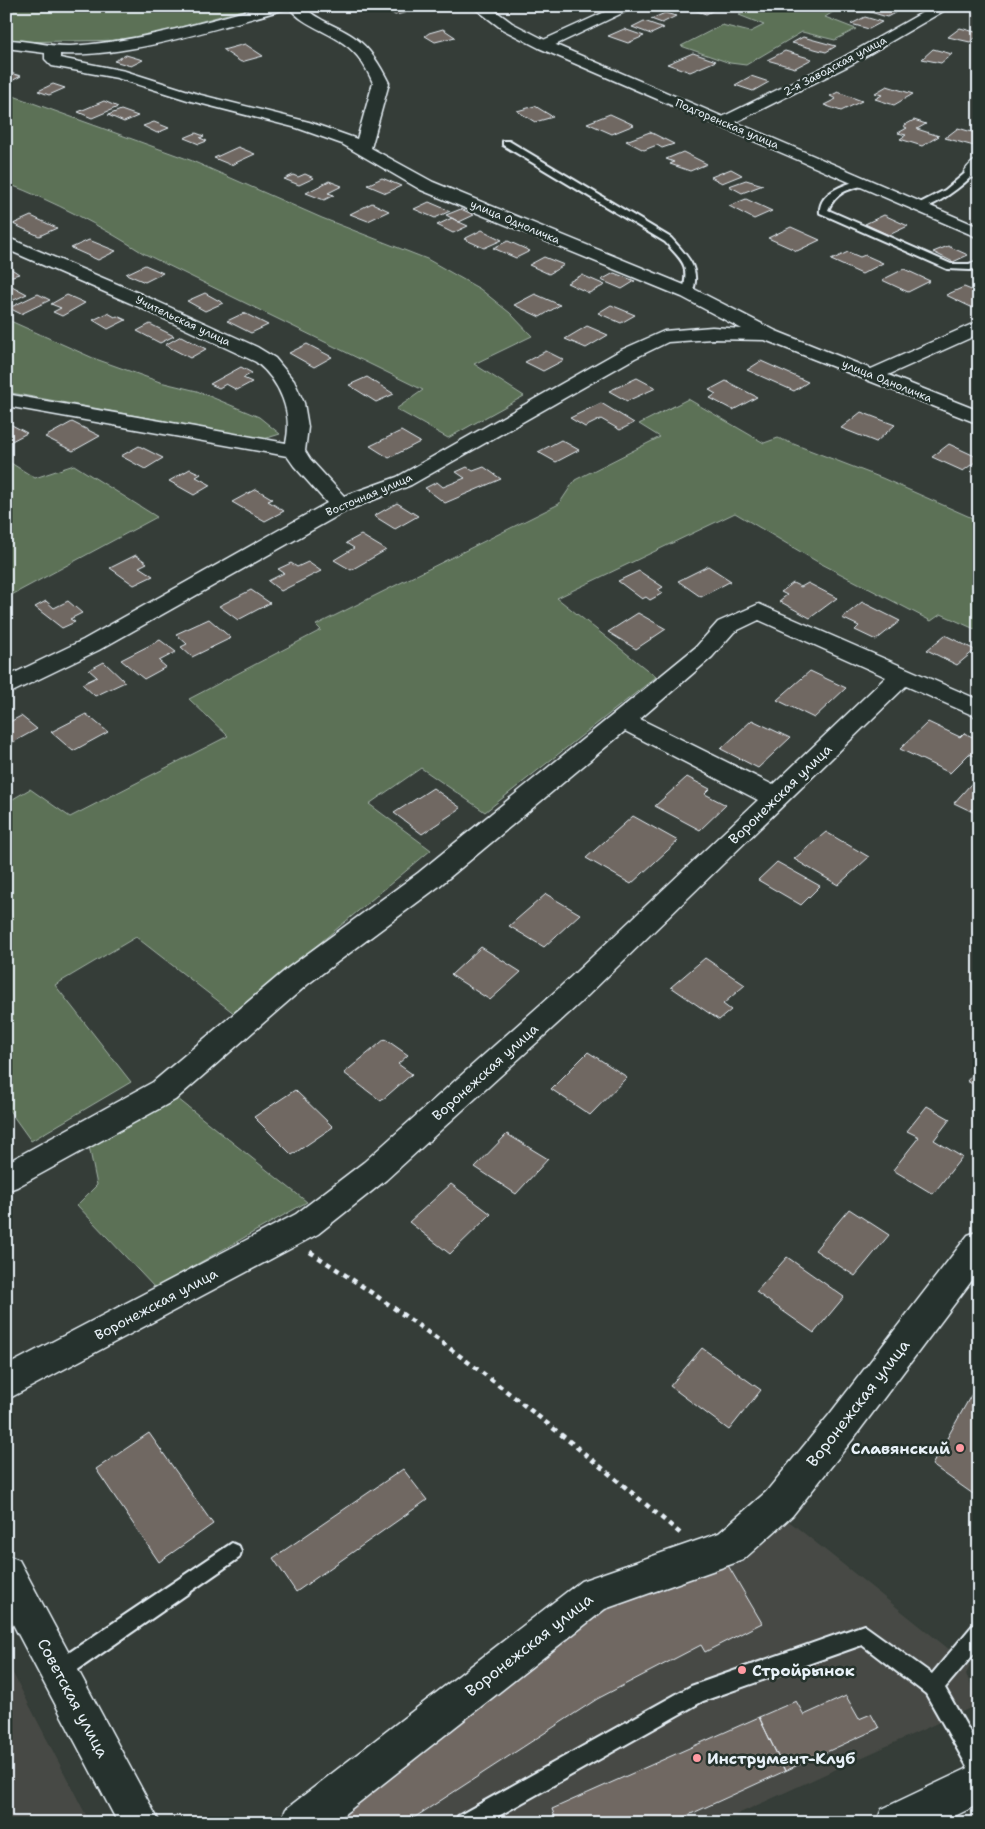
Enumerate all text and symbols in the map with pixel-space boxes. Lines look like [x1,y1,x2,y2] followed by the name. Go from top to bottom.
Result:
[781,32,889,99] street label: 2-я Заводская улица
[673,95,781,153] street label: Подгоренская улица
[468,196,562,248] street label: улица Одноличка
[133,292,233,350] street label: Учительская улица
[840,356,934,406] street label: улица Одноличка
[324,470,415,520] street label: Восточная улица
[725,740,836,848] street label: Воронежская улица
[428,1019,542,1124] street label: Воронежская улица
[91,1264,221,1344] street label: Воронежская улица
[802,1335,914,1471] street label: Воронежская улица
[851,1438,950,1459] place label: Славянский
[954,1442,966,1454] marker: Славянский
[461,1589,597,1701] street label: Воронежская улица
[33,1635,113,1761] street label: Советская улица
[752,1660,855,1681] place label: Стройрынок
[736,1664,748,1676] marker: Стройрынок
[707,1748,855,1769] place label: Инструмент-Клуб
[691,1752,703,1764] marker: Инструмент-Клуб

